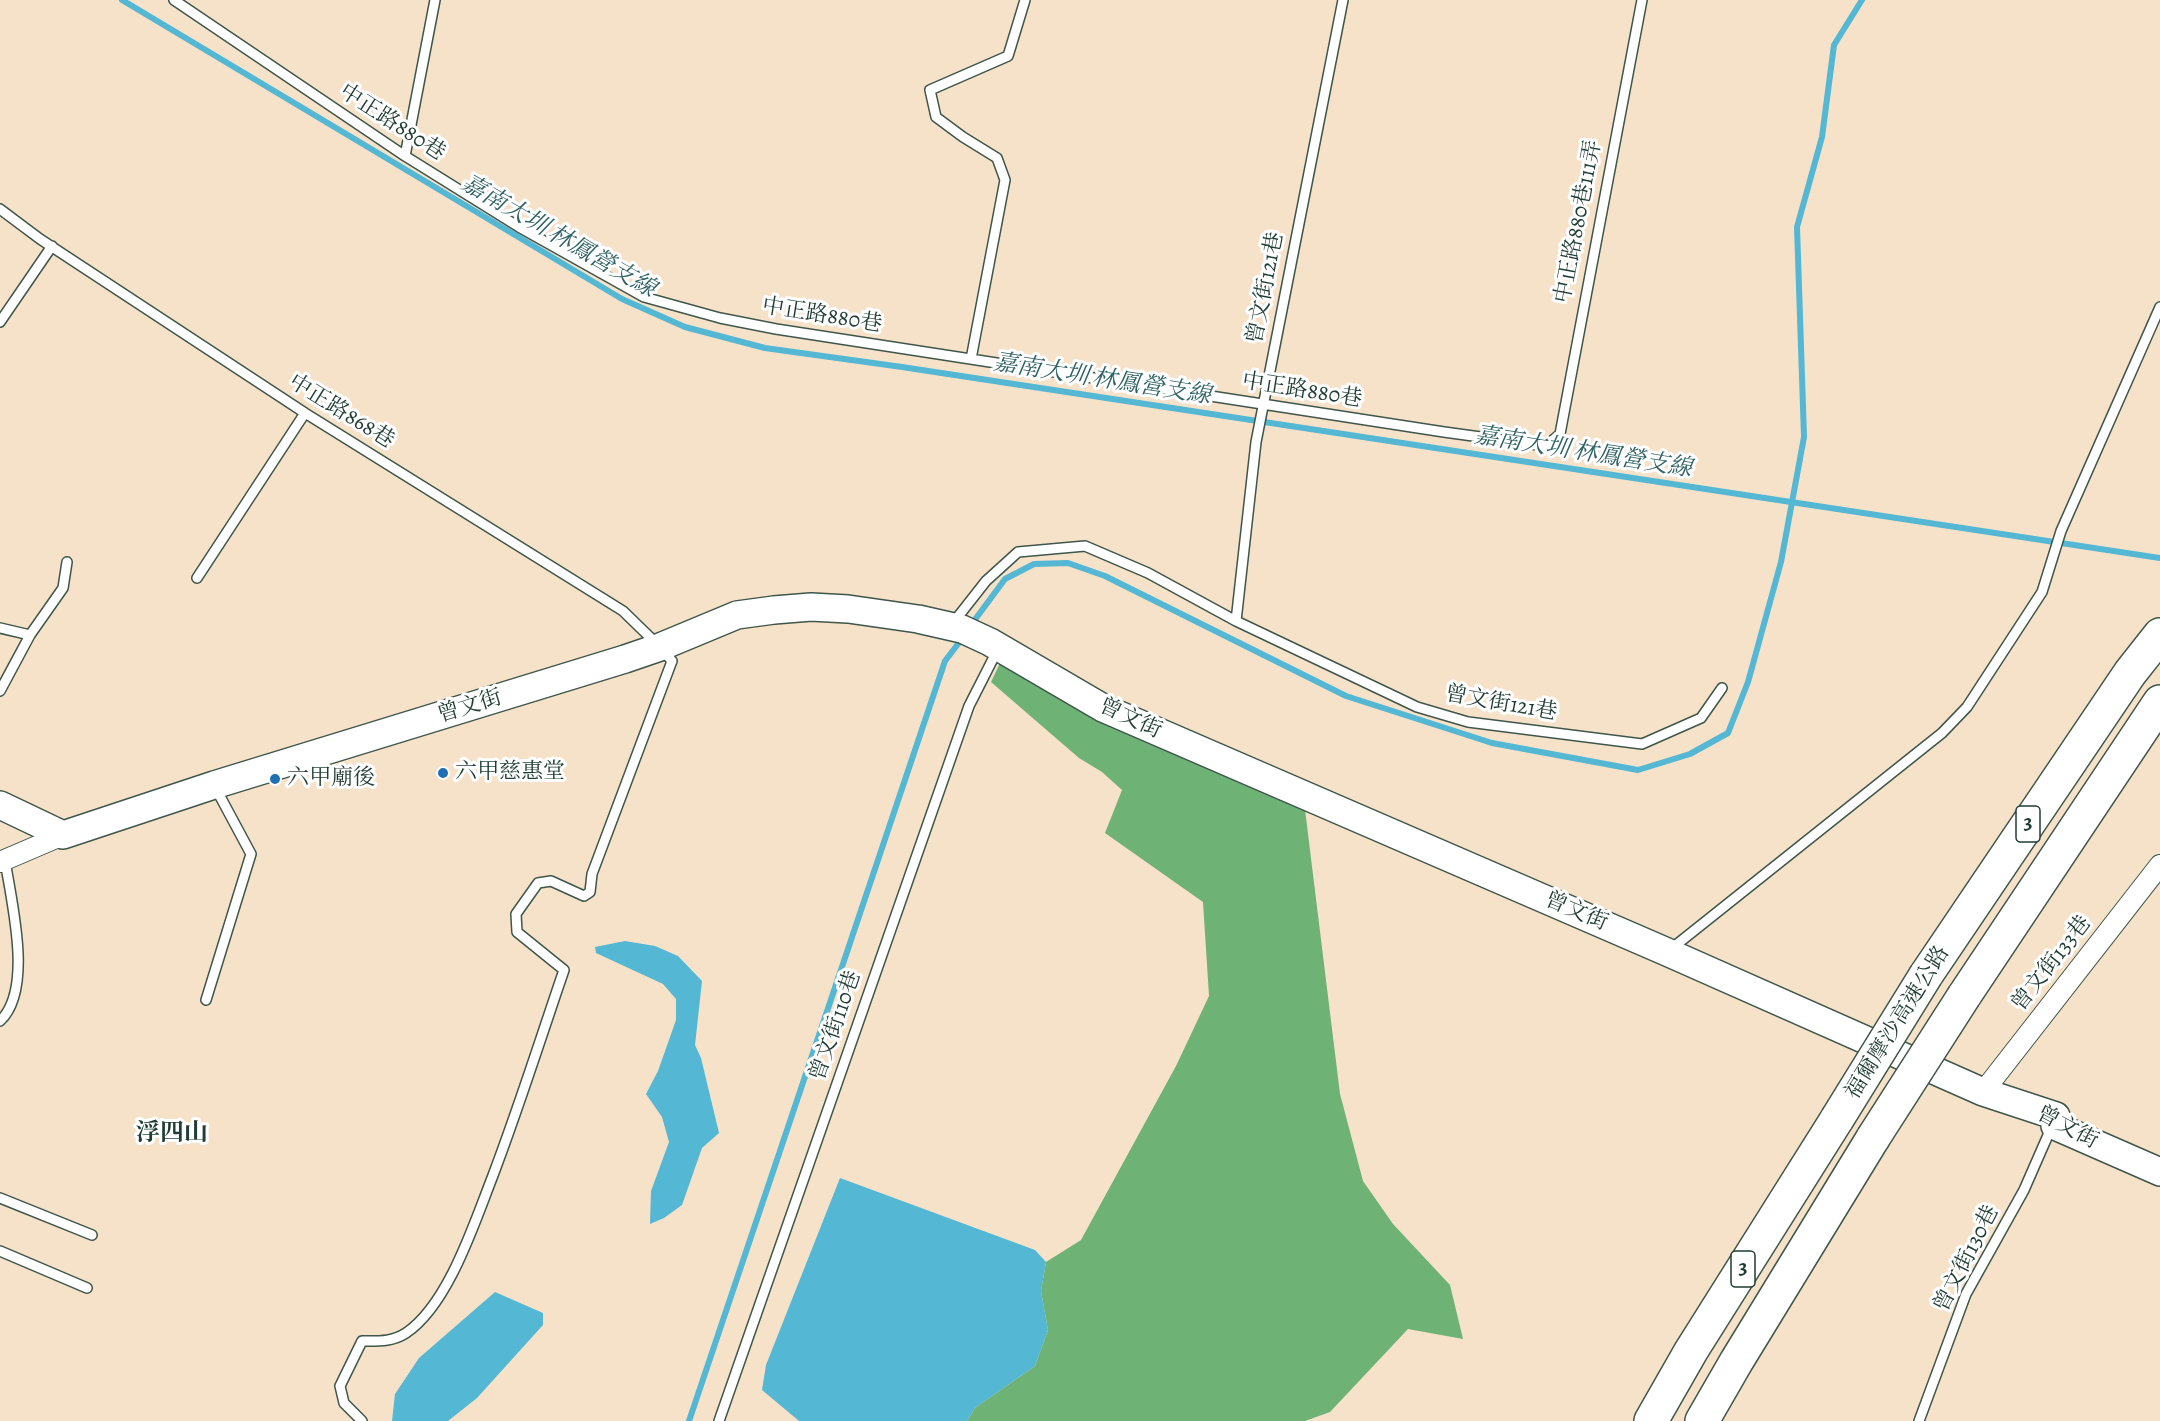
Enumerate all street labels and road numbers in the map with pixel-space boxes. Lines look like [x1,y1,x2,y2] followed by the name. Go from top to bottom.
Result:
[334,79,450,167] street label: 中正路880巷
[1550,138,1608,306] street label: 中正路880巷111弄
[1242,230,1290,346] street label: 曾文街121巷
[760,293,884,339] street label: 中正路880巷
[1240,368,1364,414] street label: 中正路880巷
[283,369,399,455] street label: 中正路868巷
[1443,681,1559,727] street label: 曾文街121巷
[435,685,505,729] street label: 曾文街
[1095,693,1165,745] street label: 曾文街
[2016,806,2040,842] road number: 3
[1540,887,1612,937] street label: 曾文街
[2007,911,2097,1017] street label: 曾文街133巷
[1840,941,1956,1105] street label: 福爾摩沙高速公路
[805,967,867,1085] street label: 曾文街110巷
[2032,1101,2102,1155] street label: 曾文街
[1929,1201,2005,1317] street label: 曾文街130巷
[1731,1251,1755,1287] road number: 3

